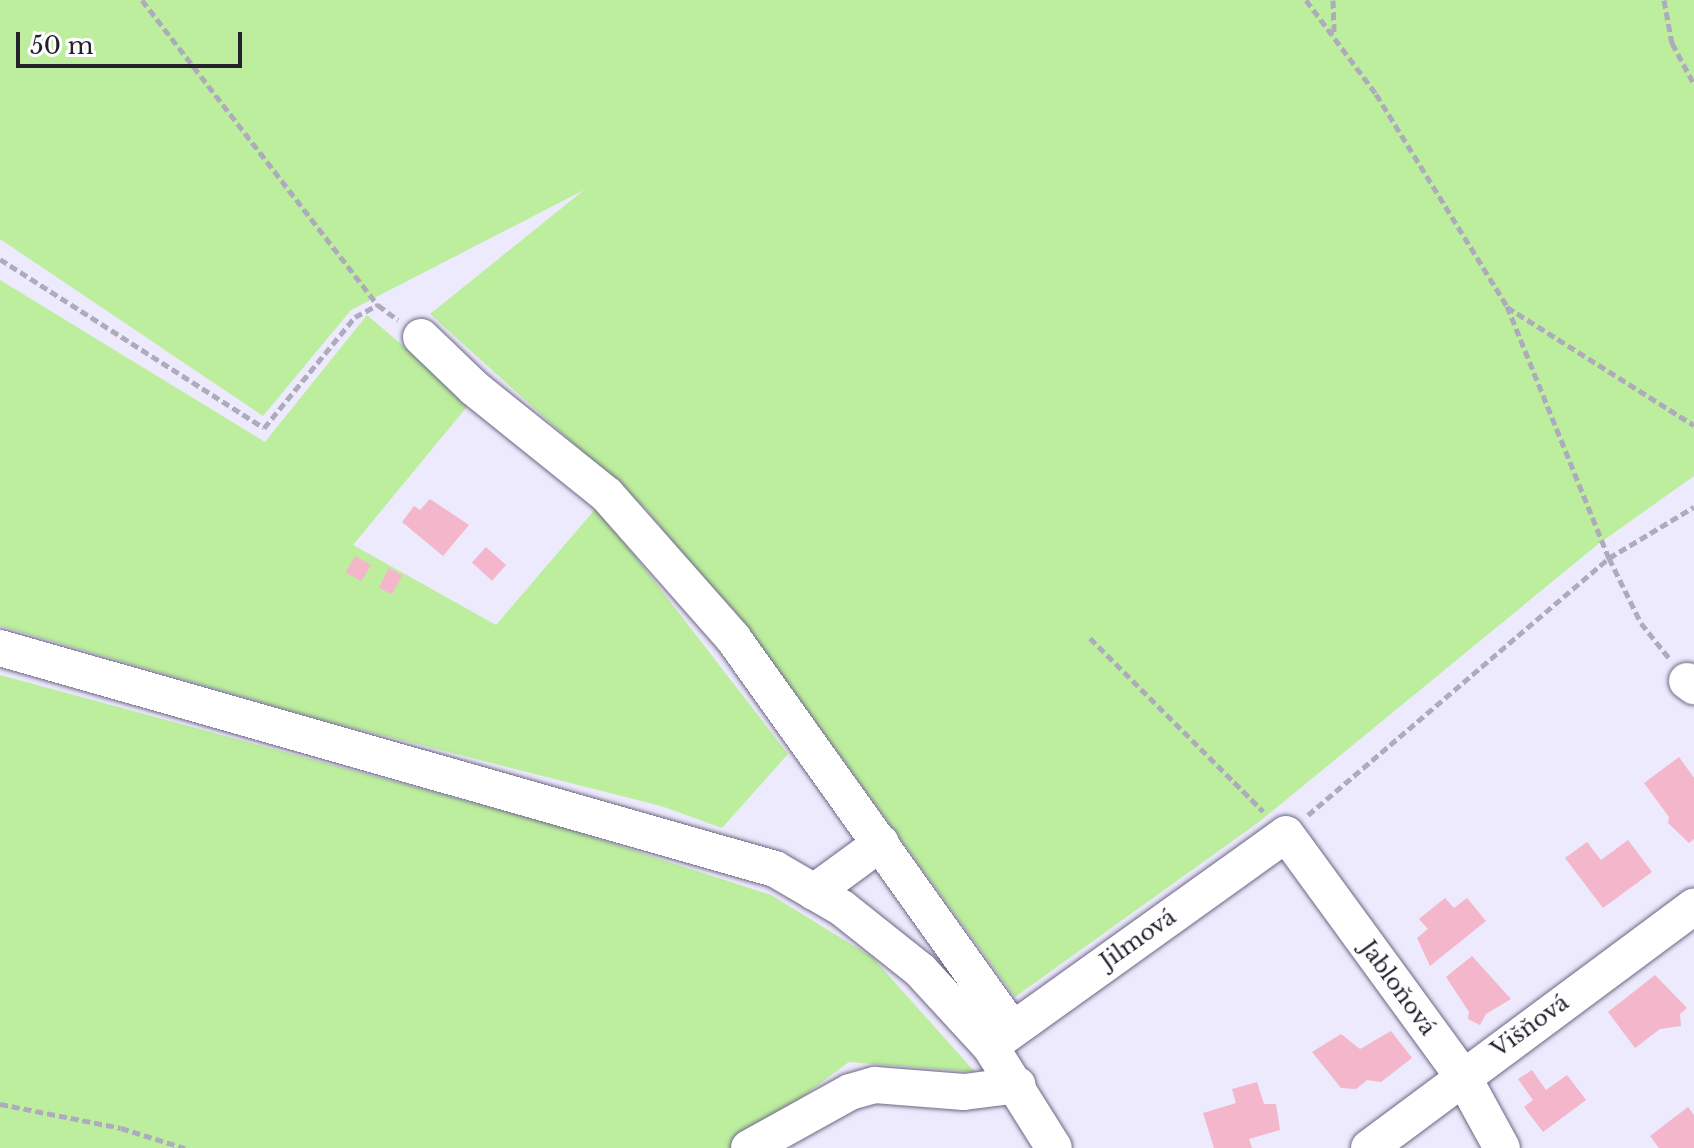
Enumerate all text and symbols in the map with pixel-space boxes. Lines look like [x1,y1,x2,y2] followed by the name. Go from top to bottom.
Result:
[20,16,246,66] scale bar
[30,31,93,60] text: 50 m
[1095,904,1181,974] street label: Jilmová
[1355,936,1441,1040] street label: Jabloňová
[1486,989,1574,1063] street label: Višňová

